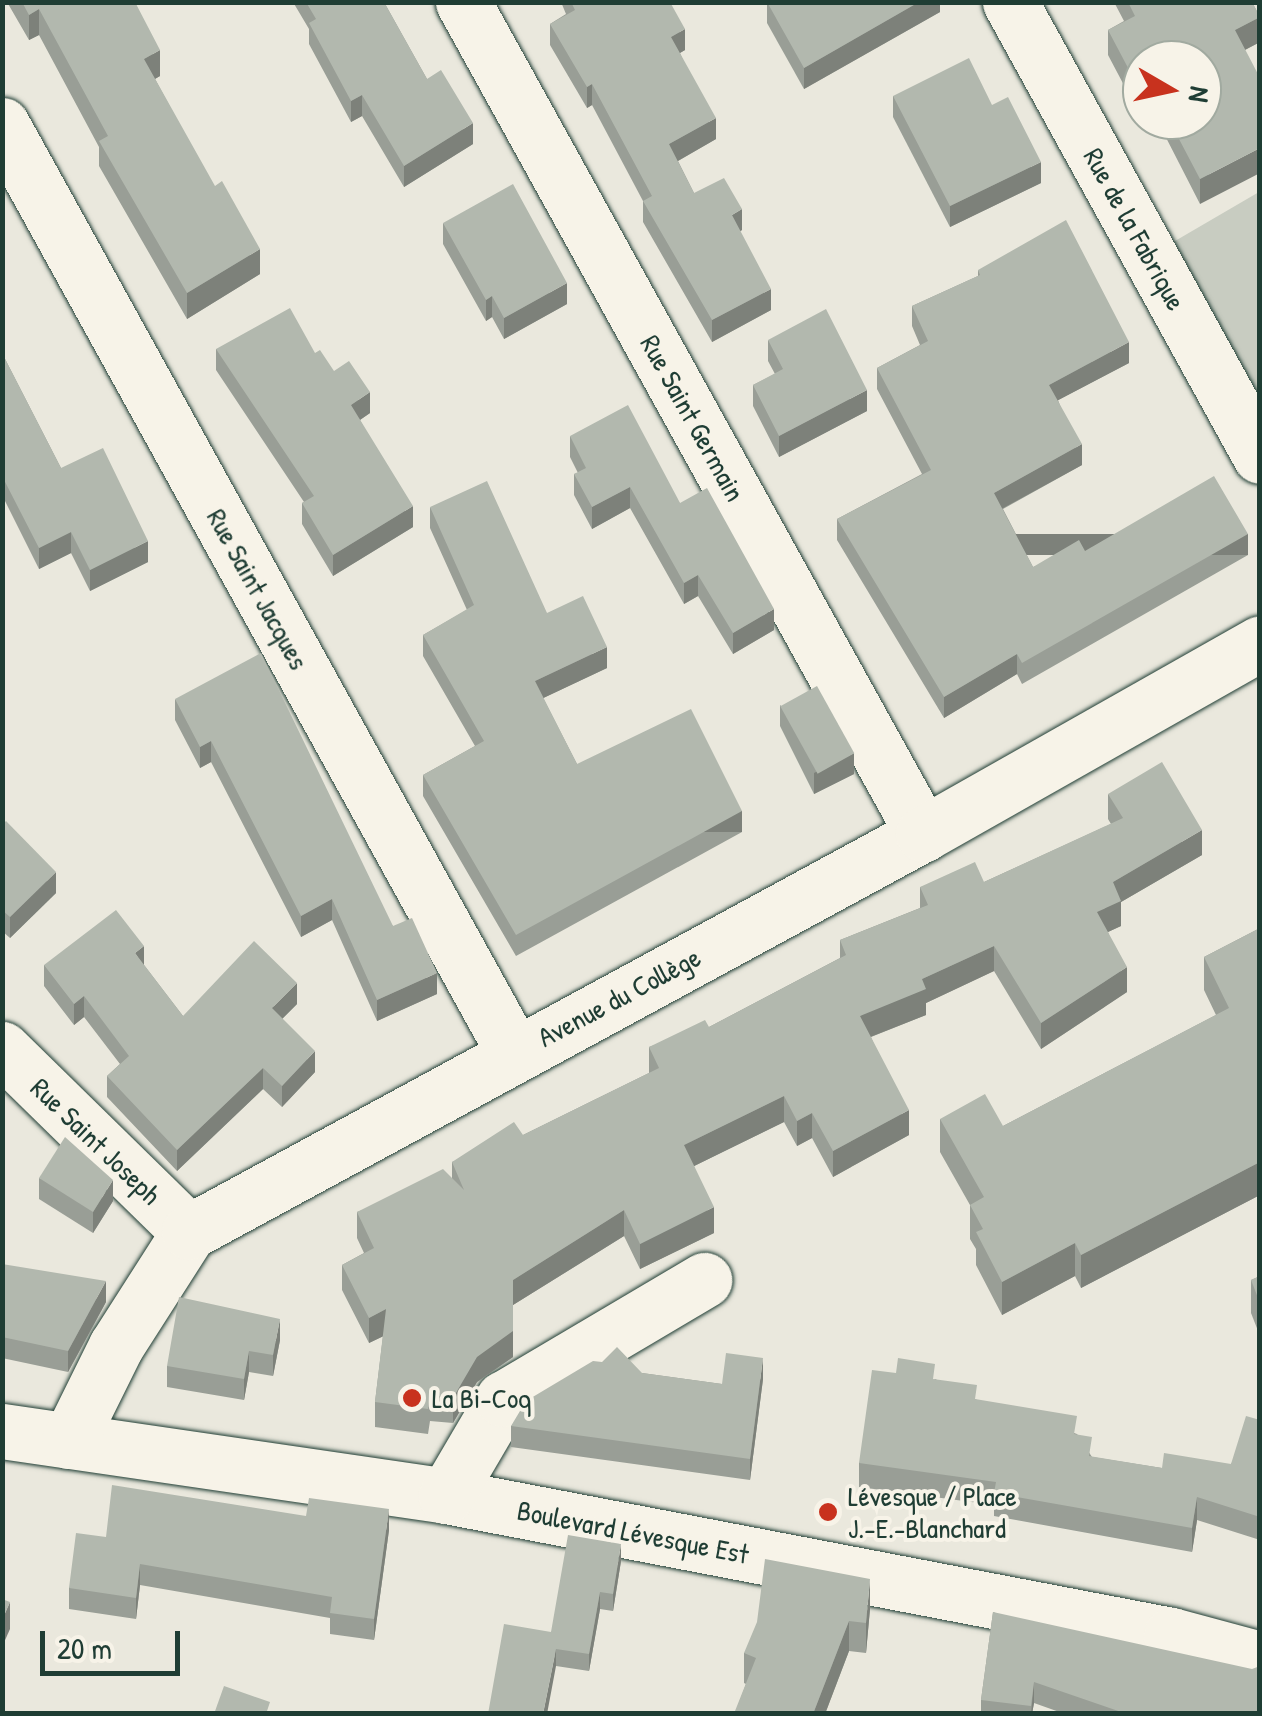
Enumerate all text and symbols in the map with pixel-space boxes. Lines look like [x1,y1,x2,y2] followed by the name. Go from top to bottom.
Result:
[1122,40,1222,140] north arrow
[1180,84,1220,105] text: N
[1077,142,1193,316] street label: Rue de la Fabrique
[634,329,752,507] street label: Rue Saint Germain
[200,503,316,675] street label: Rue Saint Jacques
[532,940,706,1054] street label: Avenue du Collège
[24,1071,168,1211] street label: Rue Saint Joseph
[432,1381,531,1415] place label: La Bi-Coq
[401,1387,423,1409] marker: La Bi-Coq
[848,1479,1017,1545] place label: Lévesque / Place J.-E.-Blanchard
[515,1493,751,1571] street label: Boulevard Lévesque Est
[817,1501,839,1523] marker: Lévesque / Place J.-E.-Blanchard
[45,1611,185,1673] scale bar
[57,1628,112,1668] text: 20 m

